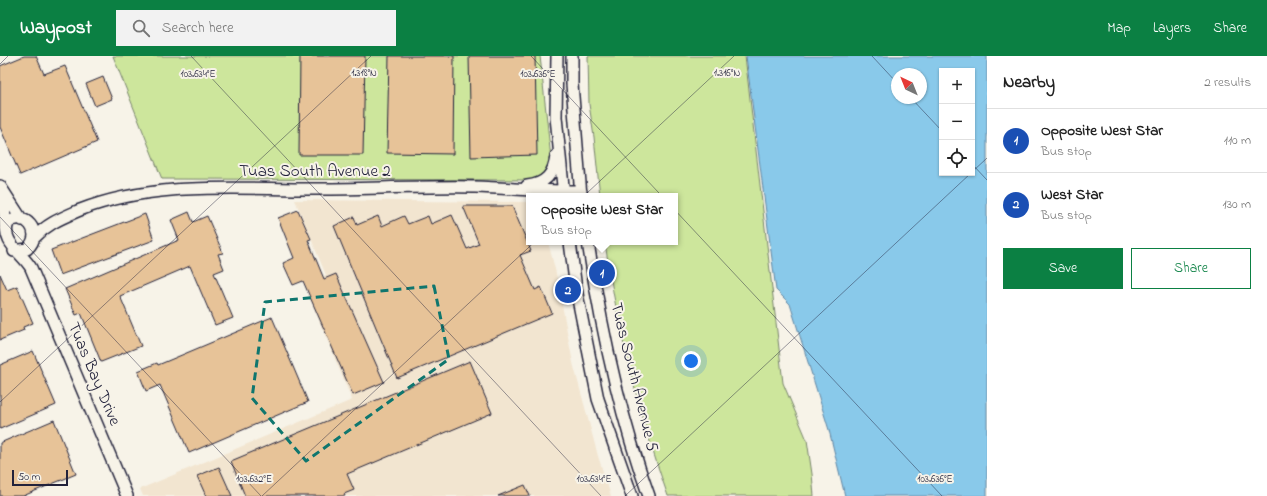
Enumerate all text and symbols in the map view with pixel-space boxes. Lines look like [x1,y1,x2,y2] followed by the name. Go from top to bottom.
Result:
[116,10,396,46] search box
[20,15,92,42] text: Waypost
[130,17,152,39] icon: search
[162,17,234,39] text: Search here
[1107,18,1131,39] text: Map
[1153,18,1191,39] text: Layers
[1213,18,1247,39] text: Share
[351,66,377,81] text: 1.318°N
[714,66,740,81] text: 1.316°N
[180,67,216,82] text: 103.634°E
[520,67,556,82] text: 103.636°E
[891,68,927,104] north arrow
[939,68,975,176] map controls
[939,68,975,104] button: +
[1003,70,1055,95] text: Nearby
[1204,73,1251,92] text: 2 results
[939,104,975,140] button: −
[1041,120,1163,142] text: Opposite West Star
[1014,131,1018,150] text: 1
[1224,131,1251,150] text: 110 m
[939,140,975,176] button: locate
[1041,142,1092,161] text: Bus stop
[239,159,391,184] street label: Tuas South Avenue 2
[1041,184,1103,206] text: West Star
[526,193,678,245] popup
[1013,195,1019,214] text: 2
[1223,195,1251,214] text: 130 m
[541,199,663,221] text: Opposite West Star
[1041,206,1092,225] text: Bus stop
[541,221,592,240] text: Bus stop
[1003,248,1123,289] button: Save
[1131,248,1251,289] button: Share
[589,258,615,288] pin: 1
[555,275,581,305] pin: 2
[603,300,665,454] street label: Tuas South Avenue 5
[60,318,127,430] street label: Tuas Bay Drive
[681,351,701,371] your location
[12,468,68,487] scale bar
[18,469,40,485] text: 50 m
[236,472,272,487] text: 103.632°E
[576,472,612,487] text: 103.634°E
[917,472,953,487] text: 103.636°E

